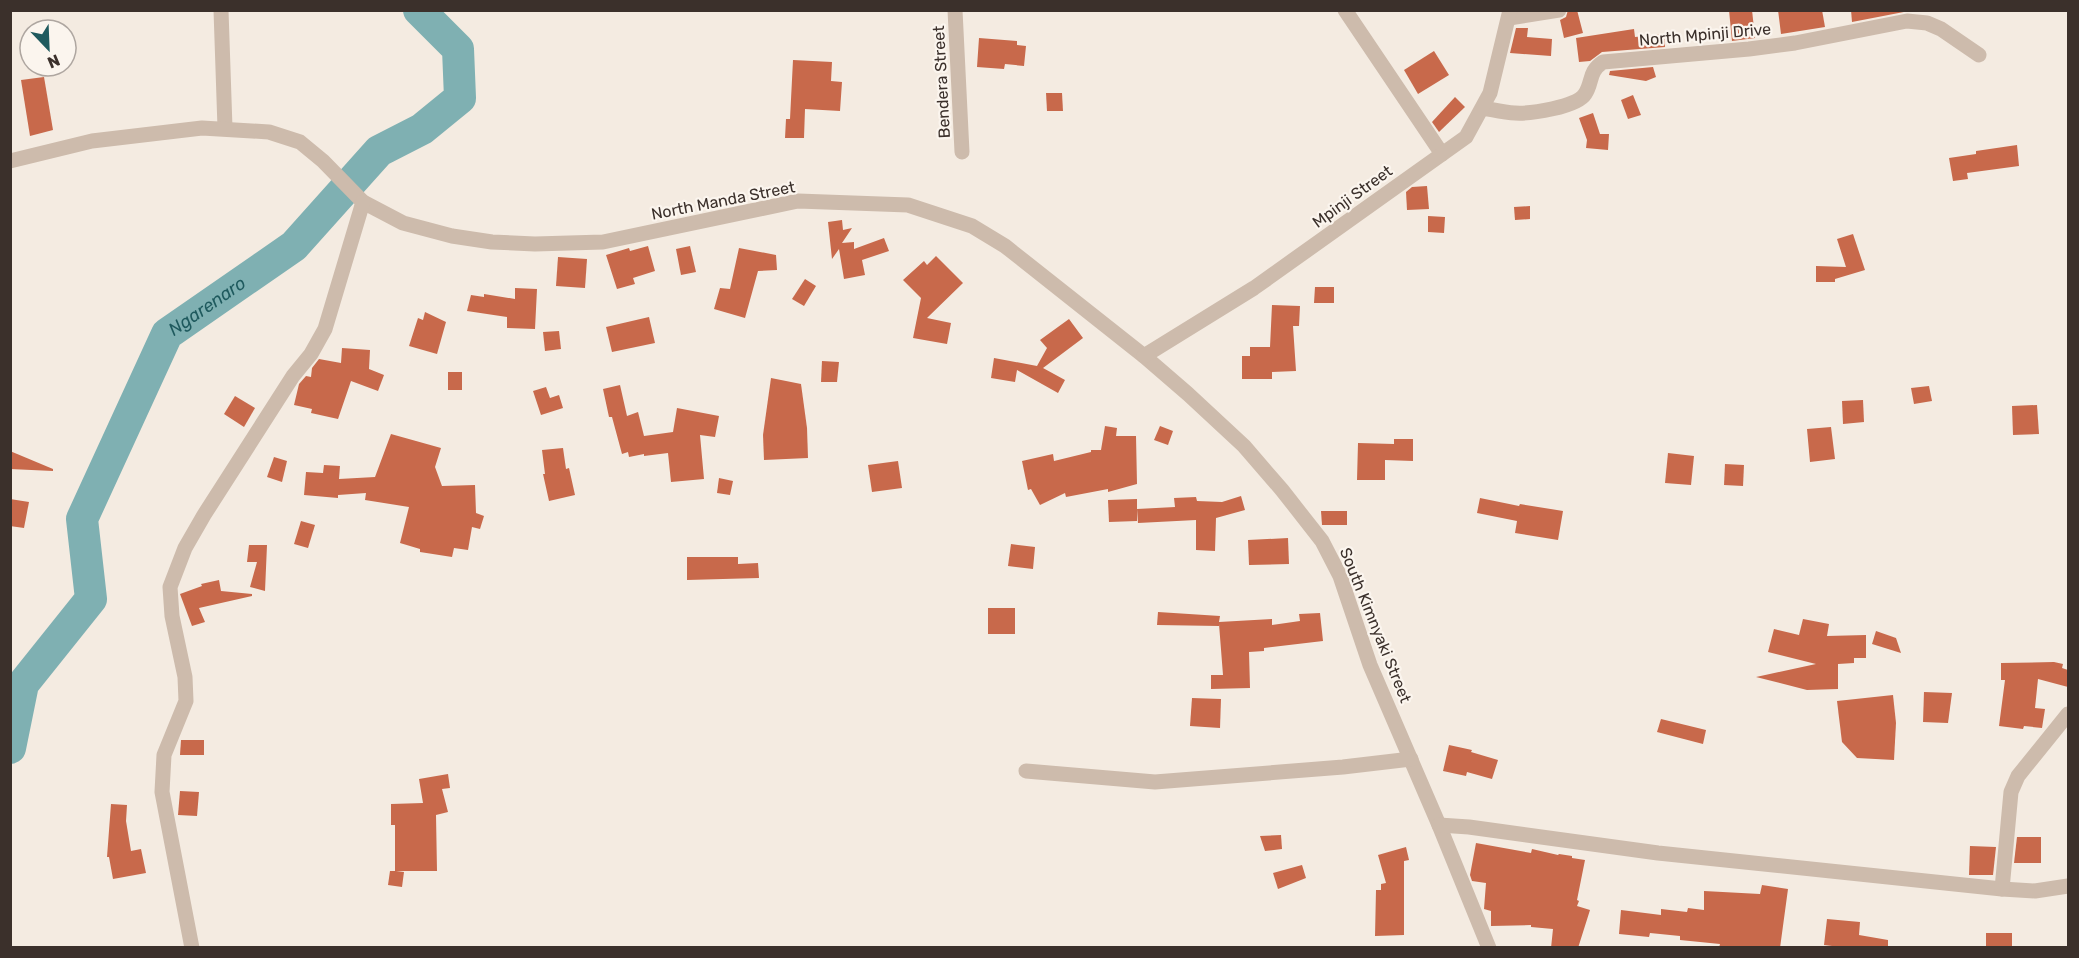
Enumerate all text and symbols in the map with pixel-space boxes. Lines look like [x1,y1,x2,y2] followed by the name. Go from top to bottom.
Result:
[18,18,78,78] north arrow
[1638,19,1772,50] street label: North Mpinji Drive
[929,25,954,139] street label: Bendera Street
[45,50,63,72] text: N
[1309,161,1396,232] street label: Mpinji Street
[650,177,797,224] street label: North Manda Street
[164,272,250,341] water label: Ngarenaro
[1336,545,1415,705] street label: South Kimnyaki Street

